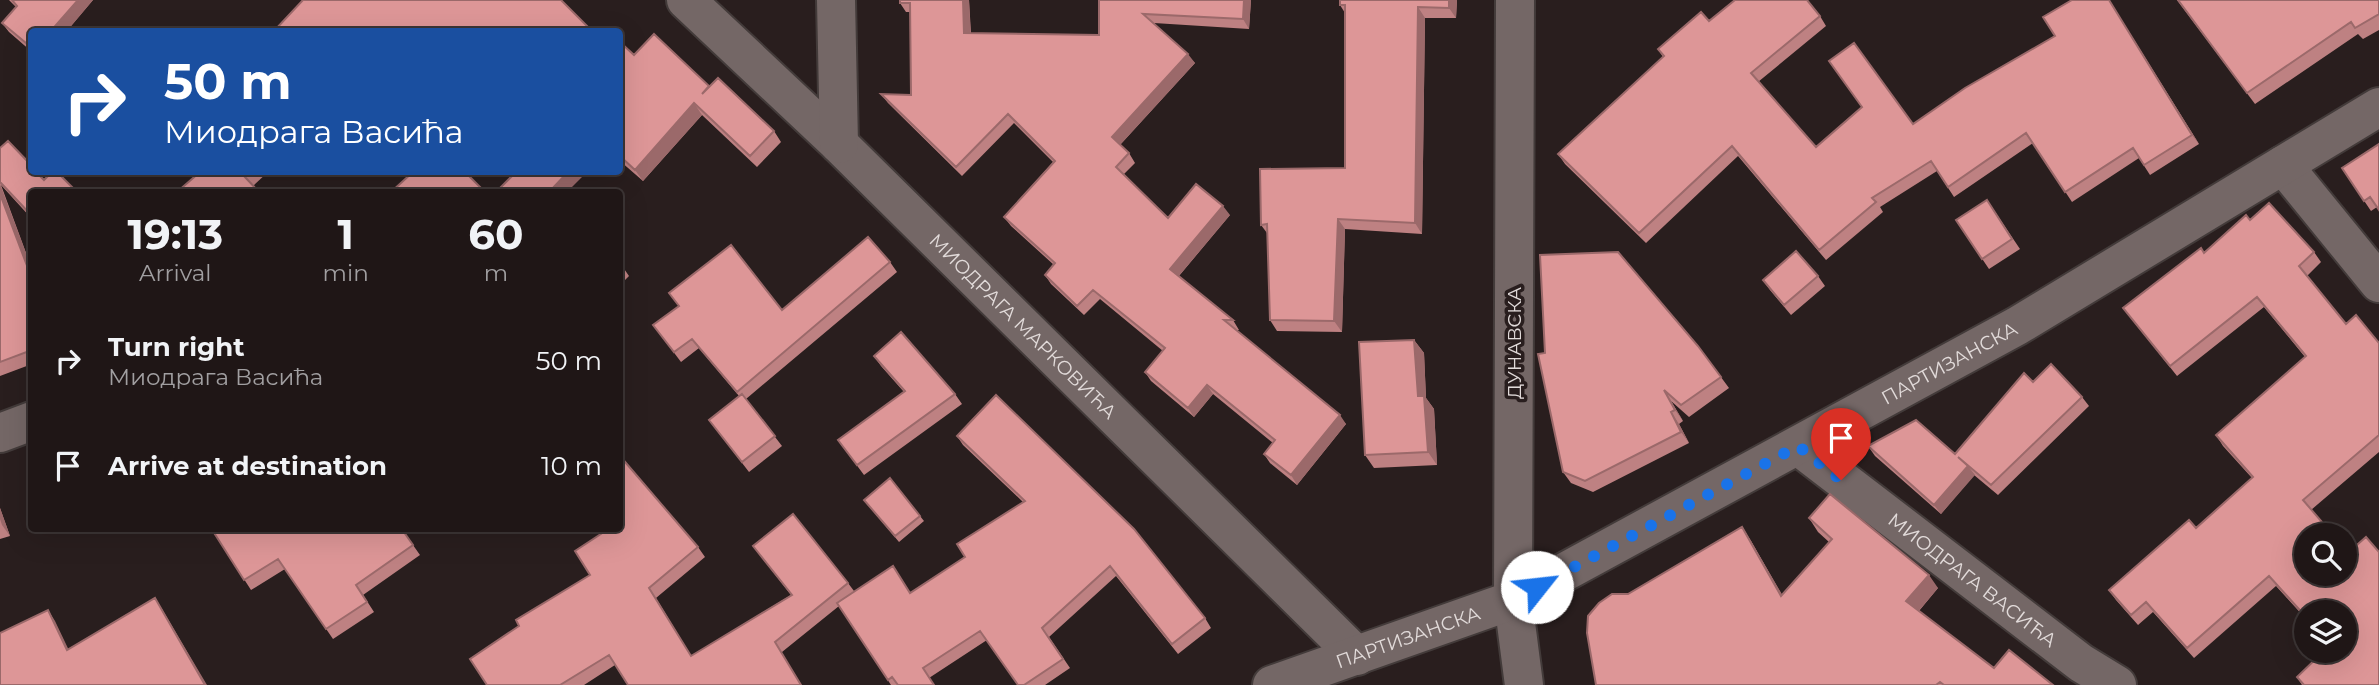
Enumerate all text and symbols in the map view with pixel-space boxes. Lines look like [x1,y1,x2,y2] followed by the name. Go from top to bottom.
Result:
[164,52,292,111] text: 50 m
[49,56,140,147] icon: right
[164,112,463,151] text: Миодрага Васића
[128,208,223,260] text: 19:13
[337,208,354,260] text: 1
[468,208,523,260] text: 60
[925,229,1121,423] street label: МИОДРАГА МАРКОВИЋА
[139,259,212,287] text: Arrival
[323,259,369,287] text: min
[484,259,508,287] text: m
[1503,287,1526,399] street label: ДУНАВСКА
[1877,317,2021,409] street label: ПАРТИЗАНСКА
[108,331,244,363] text: Turn right
[49,342,87,380] icon: right
[536,345,602,377] text: 50 m
[108,363,323,391] text: Миодрага Васића
[1811,408,1871,480] pin
[1822,419,1860,457] icon: arrive
[49,447,87,485] icon: arrive
[108,450,387,482] text: Arrive at destination
[541,450,602,482] text: 10 m
[1884,508,2061,652] street label: МИОДРАГА ВАСИЋА
[2294,523,2357,663] map controls
[2294,523,2357,586] button: search
[1500,550,1574,624] position arrow
[2294,600,2357,663] button: layers
[1333,601,1483,673] street label: ПАРТИЗАНСКА

